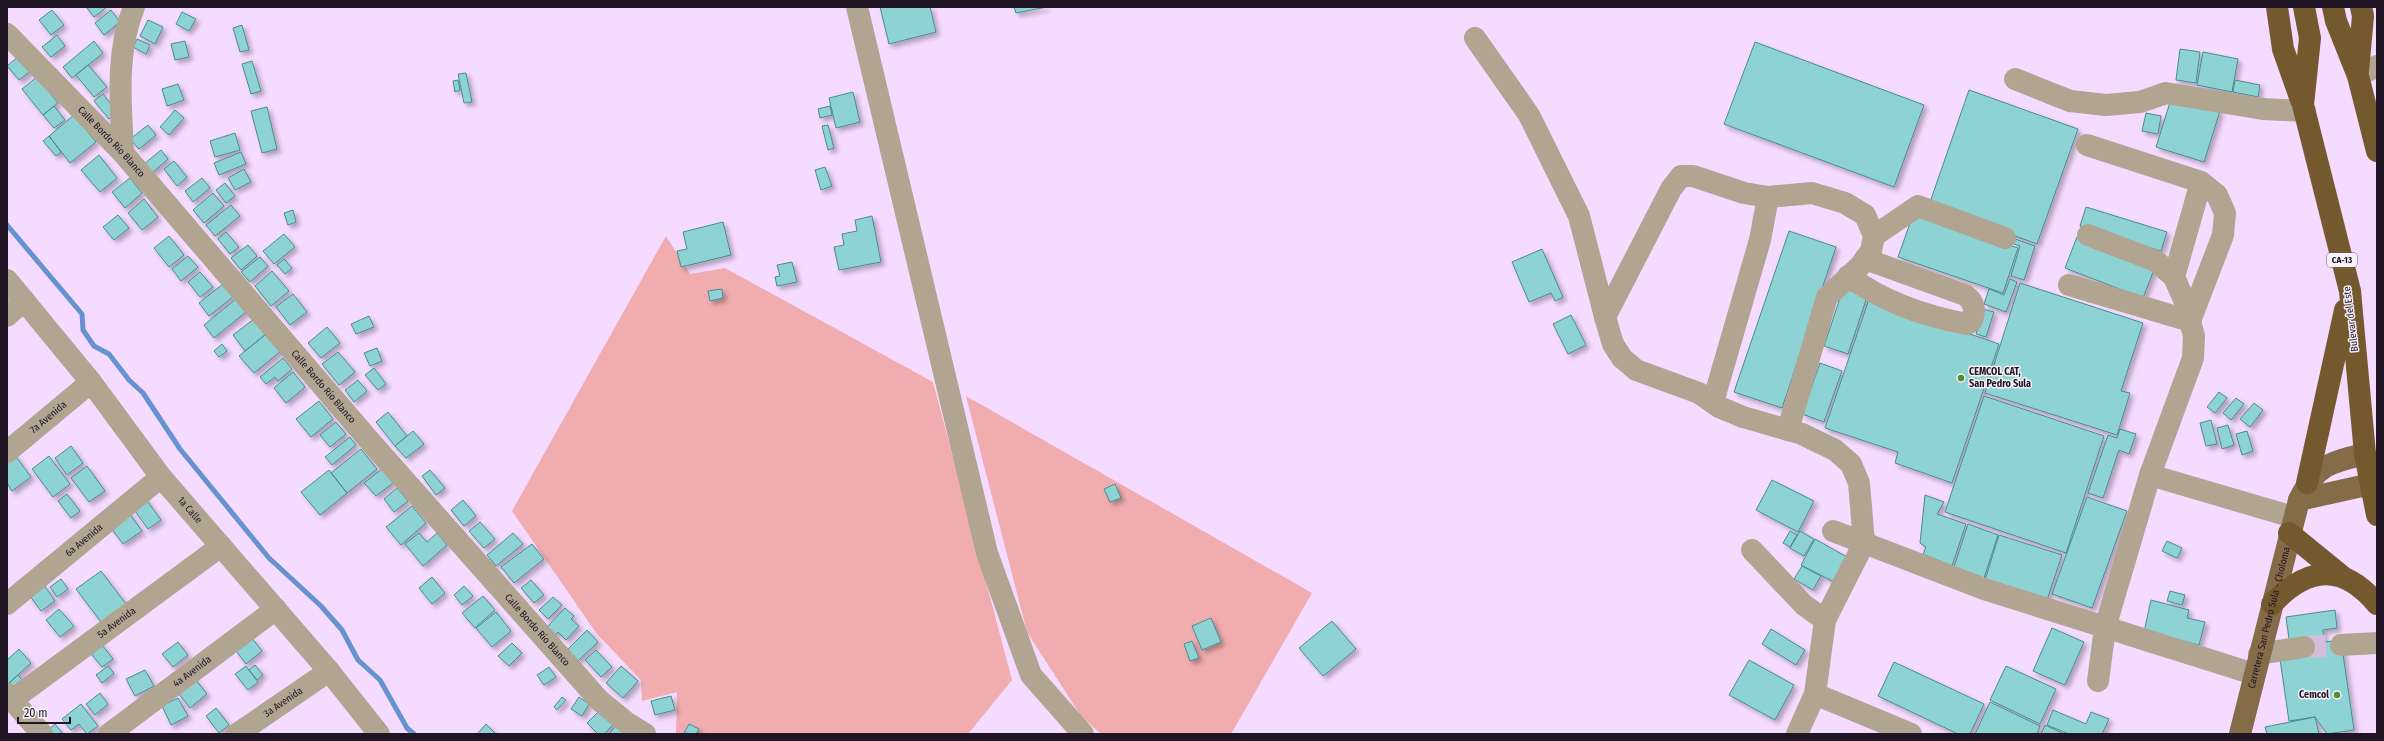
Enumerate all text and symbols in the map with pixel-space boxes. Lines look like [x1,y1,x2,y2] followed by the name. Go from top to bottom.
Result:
[75,104,147,180] street label: Calle Bordo Río Blanco
[2327,253,2357,267] road number: CA-13
[2341,286,2361,352] street label: Bulevar del Este
[289,348,358,426] street label: Calle Bordo Río Blanco
[1969,366,2031,390] place label: CEMCOL CAT, San Pedro Sula
[1956,373,1966,383] marker: CEMCOL CAT, San Pedro Sula
[28,399,69,436] street label: 7a Avenida
[175,494,204,526] street label: 1a Calle
[63,521,105,559] street label: 6a Avenida
[2246,545,2293,690] street label: Carretera San Pedro Sula - Choloma
[502,591,572,669] street label: Calle Bordo Río Blanco
[95,605,138,641] street label: 5a Avenida
[171,653,214,690] street label: 4a Avenida
[261,685,305,720] street label: 3a Avenida
[2299,689,2329,701] place label: Cemcol
[2332,690,2342,700] marker: Cemcol
[18,699,70,725] scale bar
[24,706,48,720] text: 20 m

